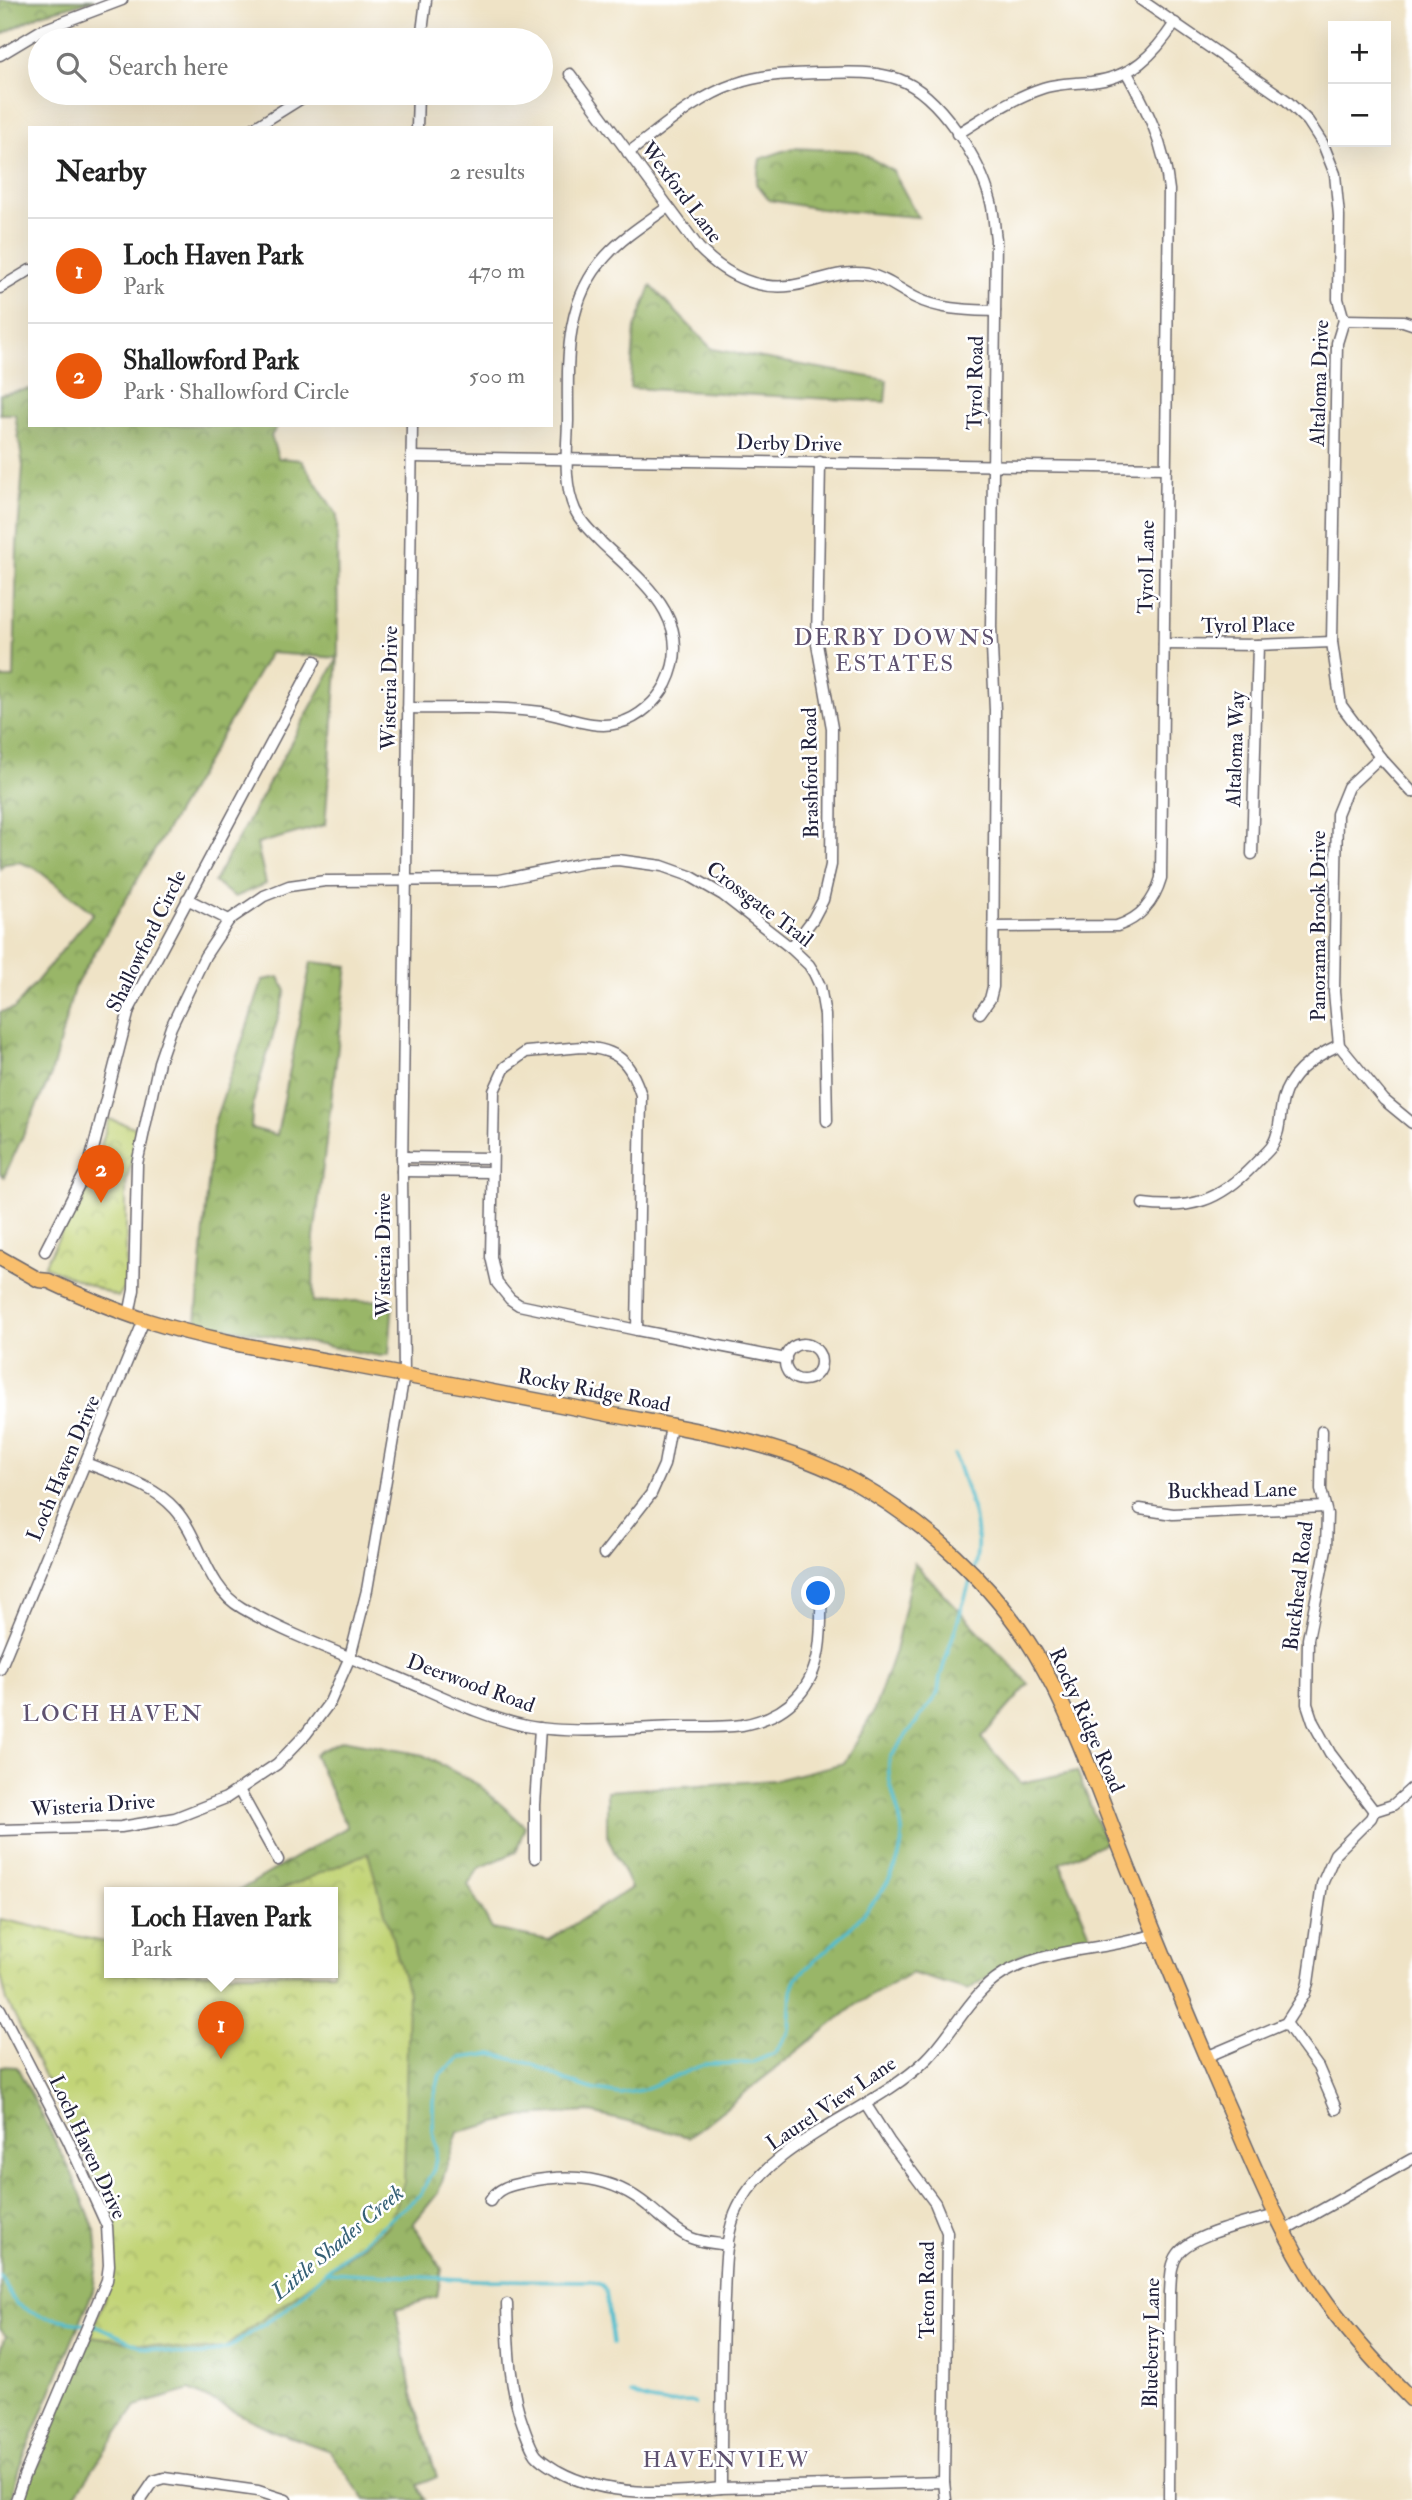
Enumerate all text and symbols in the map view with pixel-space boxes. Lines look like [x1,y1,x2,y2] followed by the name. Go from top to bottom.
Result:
[1328,21,1391,147] map controls
[1328,21,1391,84] button: +
[28,28,553,105] search box
[52,48,90,86] icon: search
[108,51,228,83] text: Search here
[1328,84,1391,147] button: −
[634,135,729,249] street label: Wexford Lane
[56,153,146,190] text: Nearby
[450,157,525,186] text: 2 results
[123,240,304,272] text: Loch Haven Park
[75,256,83,285] text: 1
[468,256,525,285] text: 470 m
[123,272,165,301] text: Park
[1304,319,1335,448] street label: Altaloma Drive
[961,335,990,430] street label: Tyrol Road
[123,345,299,377] text: Shallowford Park
[73,361,85,390] text: 2
[469,361,525,390] text: 500 m
[123,377,349,406] text: Park · Shallowford Circle
[736,429,842,458] street label: Derby Drive
[1132,520,1161,614] street label: Tyrol Lane
[1201,611,1295,640] street label: Tyrol Place
[794,623,996,678] district label: DERBY DOWNS ESTATES
[375,625,404,751] street label: Wisteria Drive
[1220,690,1251,808] street label: Altaloma Way
[796,706,825,839] street label: Brashford Road
[1305,830,1332,1022] street label: Panorama Brook Drive
[701,855,819,954] street label: Crossgate Trail
[100,865,193,1017] street label: Shallowford Circle
[78,1145,124,1203] pin: 2
[370,1193,397,1318] street label: Wisteria Drive
[515,1362,673,1419] street label: Rocky Ridge Road
[21,1391,106,1545] street label: Loch Haven Drive
[1167,1476,1297,1505] street label: Buckhead Lane
[1277,1519,1320,1652] street label: Buckhead Road
[801,1576,835,1610] your location
[1043,1644,1131,1797] street label: Rocky Ridge Road
[403,1648,539,1719] street label: Deerwood Road
[22,1699,204,1728] district label: LOCH HAVEN
[29,1788,156,1823] street label: Wisteria Drive
[104,1887,338,1978] popup
[131,1902,311,1934] text: Loch Haven Park
[131,1934,173,1963] text: Park
[198,2001,244,2059] pin: 1
[761,2050,902,2157] street label: Laurel View Lane
[42,2071,133,2224] street label: Loch Haven Drive
[264,2178,410,2307] water label: Little Shades Creek
[914,2240,941,2339] street label: Teton Road
[1137,2277,1166,2408] street label: Blueberry Lane
[643,2445,811,2474] district label: HAVENVIEW

